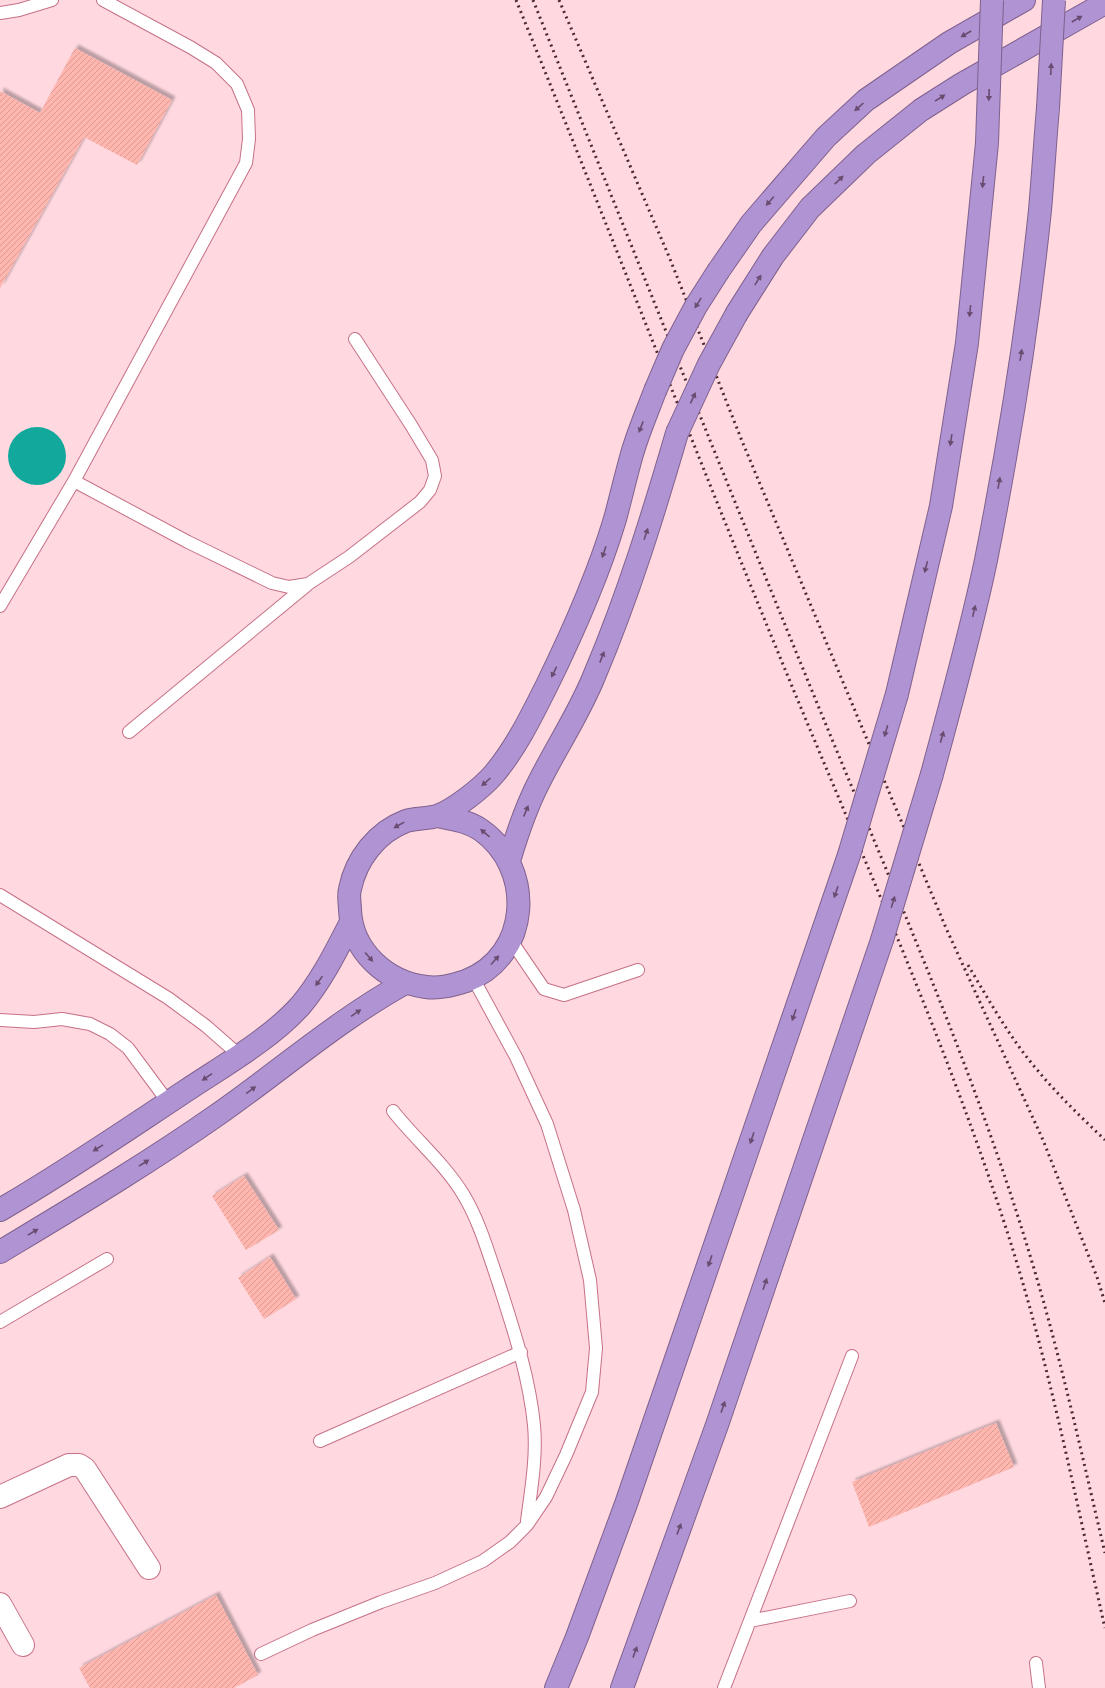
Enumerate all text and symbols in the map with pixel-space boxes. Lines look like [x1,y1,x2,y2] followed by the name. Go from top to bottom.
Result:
[1071,16,1083,23] one-way arrow
[960,30,972,37] one-way arrow
[1047,63,1054,75] one-way arrow
[985,89,992,101] one-way arrow
[935,94,945,102] one-way arrow
[854,102,864,111] one-way arrow
[834,175,844,184] one-way arrow
[980,176,986,188] one-way arrow
[766,197,775,206] one-way arrow
[754,274,761,286] one-way arrow
[694,298,702,308] one-way arrow
[967,305,973,317] one-way arrow
[1018,349,1024,361] one-way arrow
[690,392,696,403] one-way arrow
[638,422,644,434] one-way arrow
[948,434,954,446] one-way arrow
[997,477,1003,489] one-way arrow
[643,528,649,540] one-way arrow
[600,546,606,558] one-way arrow
[922,561,928,573] one-way arrow
[971,605,977,617] one-way arrow
[600,650,606,662] one-way arrow
[550,666,557,677] one-way arrow
[883,725,889,737] one-way arrow
[939,730,945,742] one-way arrow
[481,777,491,786] one-way arrow
[523,805,529,816] one-way arrow
[394,821,405,828] one-way arrow
[479,829,490,838] one-way arrow
[833,886,839,898] one-way arrow
[890,896,896,908] one-way arrow
[364,952,373,963] one-way arrow
[491,955,500,965] one-way arrow
[315,976,323,986] one-way arrow
[350,1009,361,1017] one-way arrow
[791,1009,797,1021] one-way arrow
[202,1073,212,1081] one-way arrow
[246,1086,257,1095] one-way arrow
[749,1132,755,1144] one-way arrow
[93,1144,104,1152] one-way arrow
[138,1160,150,1167] one-way arrow
[27,1228,39,1235] one-way arrow
[707,1255,713,1267] one-way arrow
[762,1277,768,1289] one-way arrow
[720,1400,726,1412] one-way arrow
[677,1523,683,1535] one-way arrow
[633,1645,639,1657] one-way arrow

